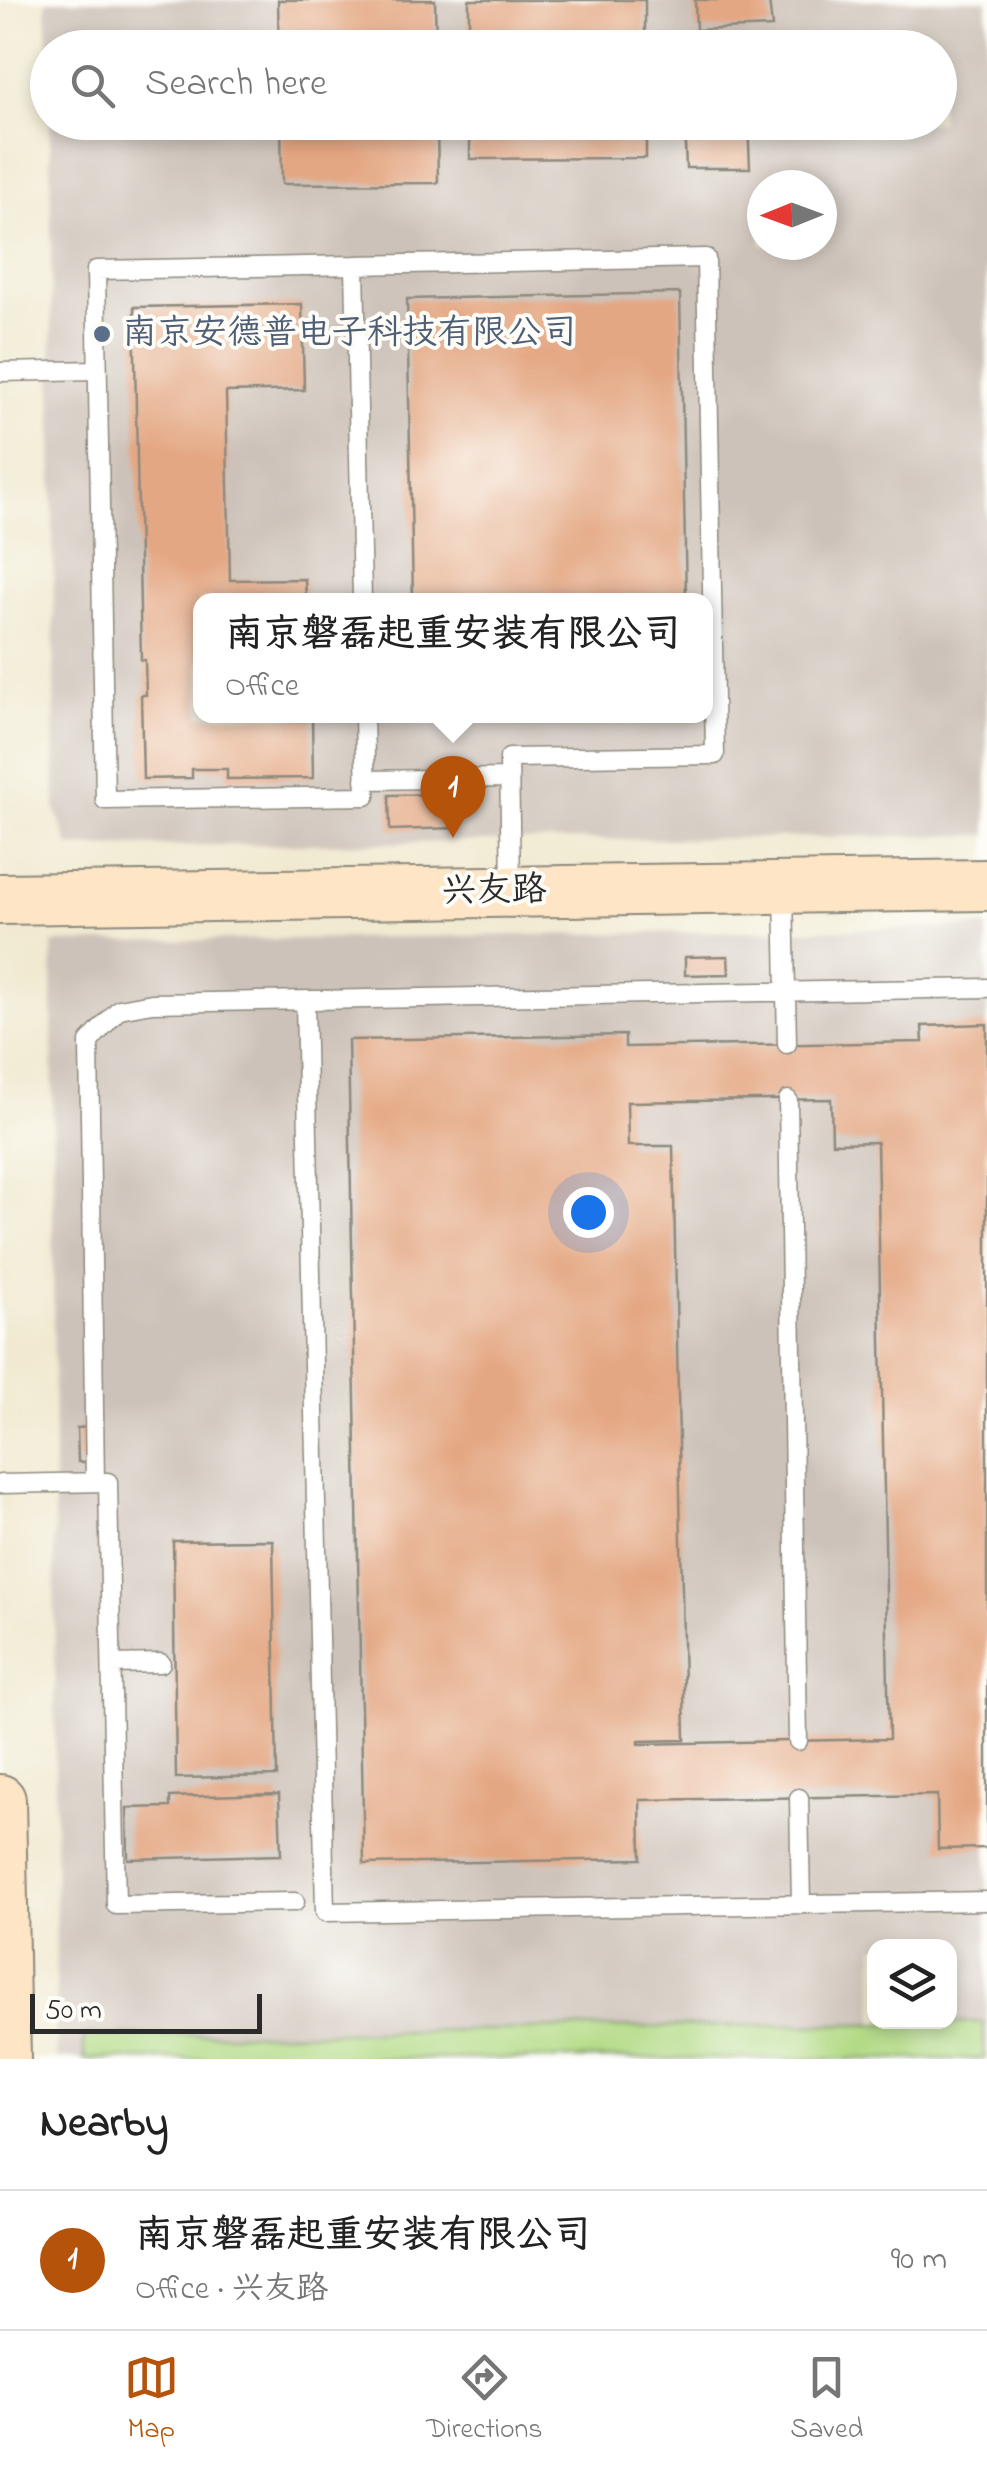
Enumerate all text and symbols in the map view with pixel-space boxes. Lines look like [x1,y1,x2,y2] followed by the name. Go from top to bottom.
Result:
[30,30,957,140] search box
[145,57,327,113] text: Search here
[65,58,120,113] icon: search
[747,170,837,260] north arrow
[122,309,577,360] place label: 南京安德普电子科技有限公司
[91,323,113,345] marker: 南京安德普电子科技有限公司
[193,593,713,723] popup
[225,608,681,664] text: 南京磐磊起重安装有限公司
[225,664,299,711] text: Office
[420,756,486,838] pin: 1
[441,866,547,918] street label: 兴友路
[563,1187,614,1238] your location
[867,1939,957,2029] map controls
[867,1939,957,2029] button: layers
[30,1989,262,2034] scale bar
[45,1991,102,2032] text: 50 m
[40,2094,168,2155] text: Nearby
[135,2209,591,2265] text: 南京磐磊起重安装有限公司
[67,2237,78,2284] text: 1
[891,2237,947,2284] text: 90 m
[135,2267,328,2314] text: Office · 兴友路
[124,2350,179,2451] tab: Map
[426,2350,543,2451] tab: Directions
[790,2350,863,2451] tab: Saved

